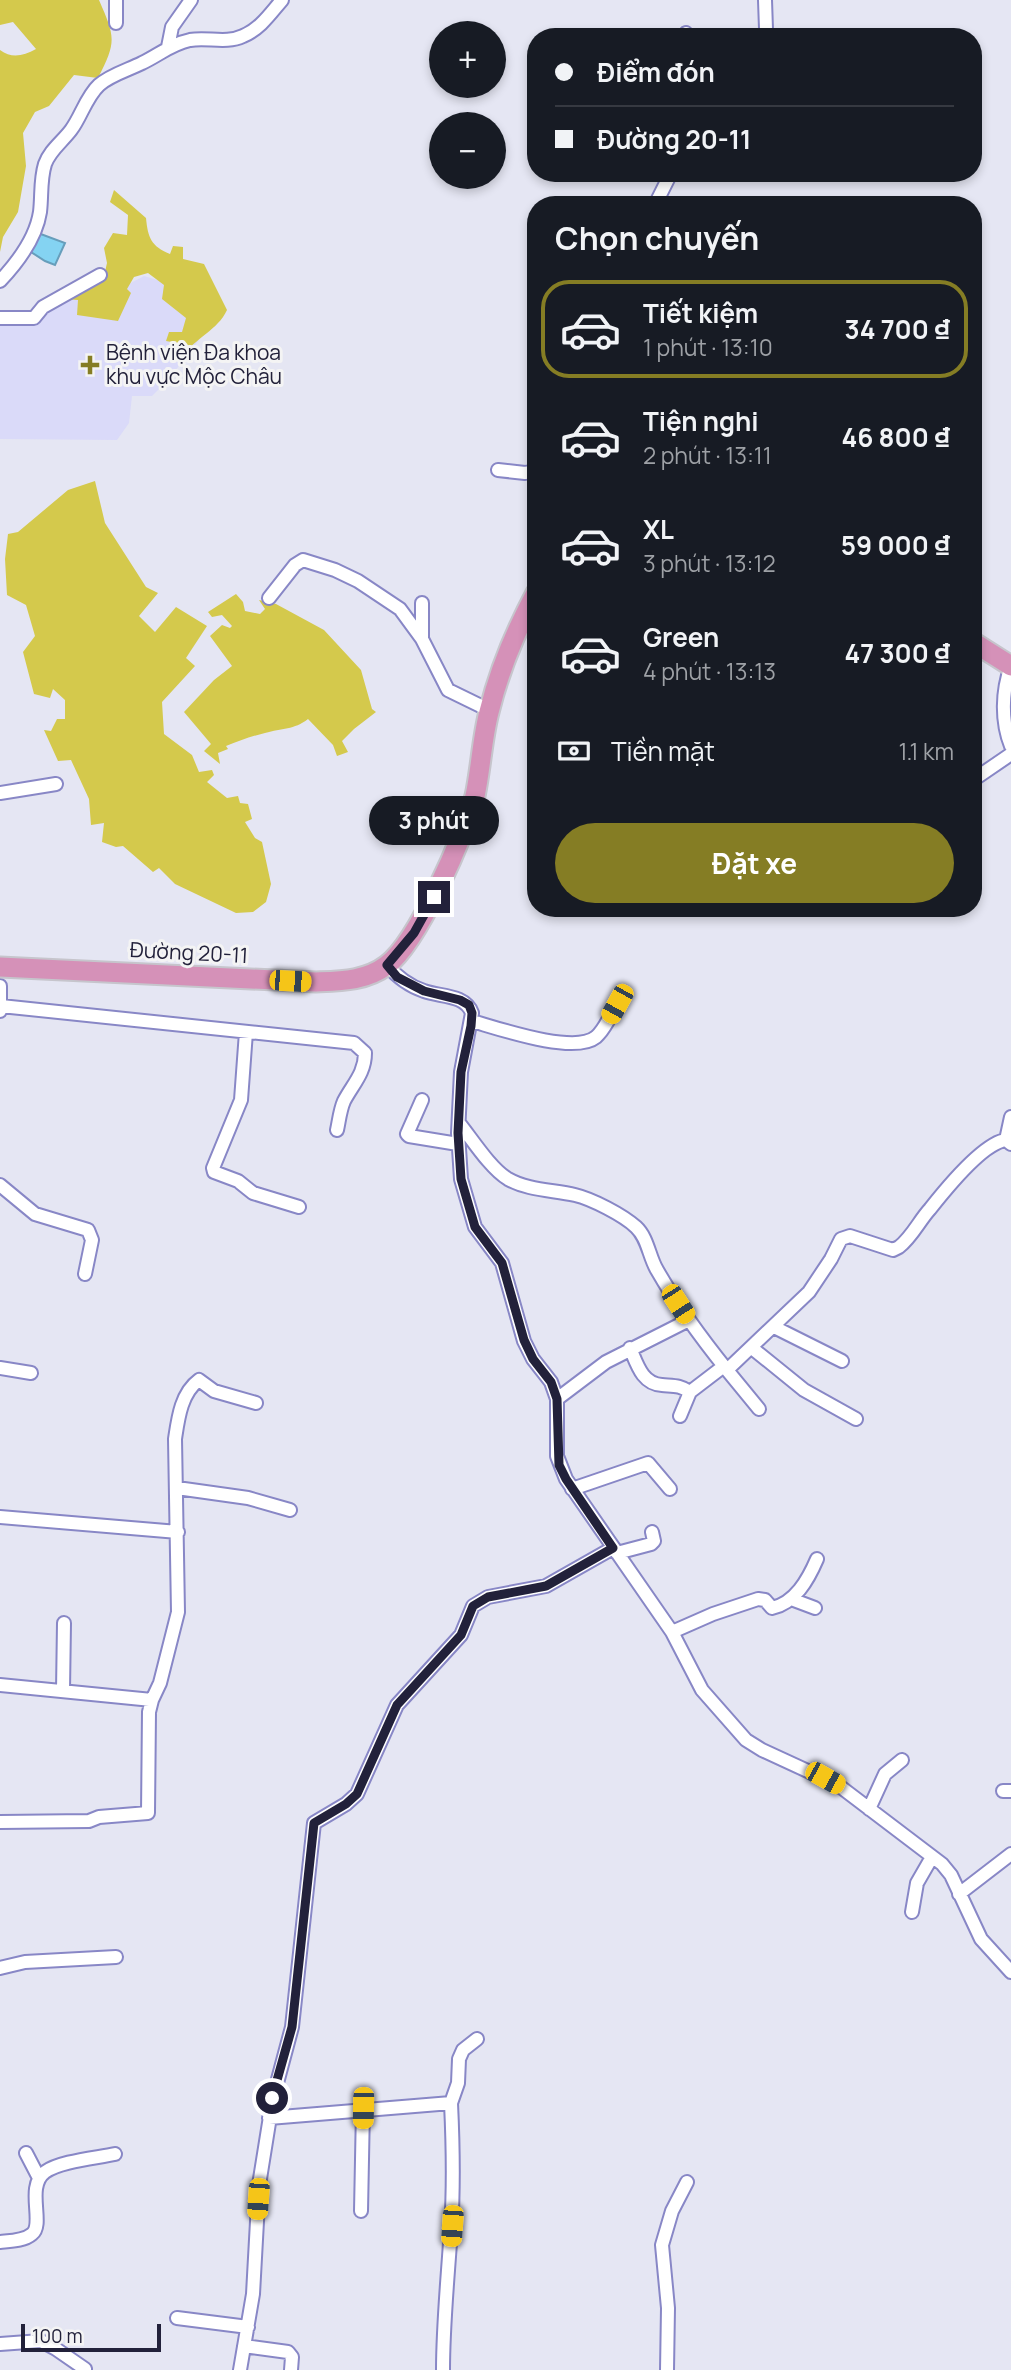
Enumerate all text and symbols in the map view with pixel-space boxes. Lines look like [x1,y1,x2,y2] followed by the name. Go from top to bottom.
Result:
[429,21,506,189] map controls
[429,21,506,98] button: +
[597,54,715,90] text: Điểm đón
[429,112,506,189] button: −
[597,121,751,157] text: Đường 20-11
[555,216,759,260] text: Chọn chuyến
[643,295,758,331] text: Tiết kiệm
[559,298,622,361] icon: car
[845,311,950,347] text: 34 700 ₫
[643,331,773,363] text: 1 phút · 13:10
[106,338,282,390] place label: Bệnh viện Đa khoa khu vực Mộc Châu
[80,355,100,375] marker: Bệnh viện Đa khoa khu vực Mộc Châu
[643,403,759,439] text: Tiện nghi
[559,406,622,469] icon: car
[841,419,950,455] text: 46 800 ₫
[643,439,772,471] text: 2 phút · 13:11
[643,511,674,547] text: XL
[559,514,622,577] icon: car
[841,527,950,563] text: 59 000 ₫
[643,547,776,579] text: 3 phút · 13:12
[643,619,719,655] text: Green
[559,622,622,685] icon: car
[845,635,950,671] text: 47 300 ₫
[643,655,776,687] text: 4 phút · 13:13
[555,732,593,770] icon: cash
[611,733,715,769] text: Tiền mặt
[898,735,954,767] text: 1.1 km
[369,796,499,844] callout: 3 phút
[399,804,469,836] text: 3 phút
[555,823,954,903] button: Đặt xe
[418,881,450,913] route end
[129,935,249,969] street label: Đường 20-11
[269,969,312,993] car
[598,981,637,1027] car
[658,1281,699,1327] car
[802,1759,849,1797] car
[256,2082,288,2114] route start
[353,2087,374,2129] car
[247,2177,270,2221] car
[441,2204,464,2248] car
[21,2321,161,2353] scale bar
[32,2323,83,2349] text: 100 m

